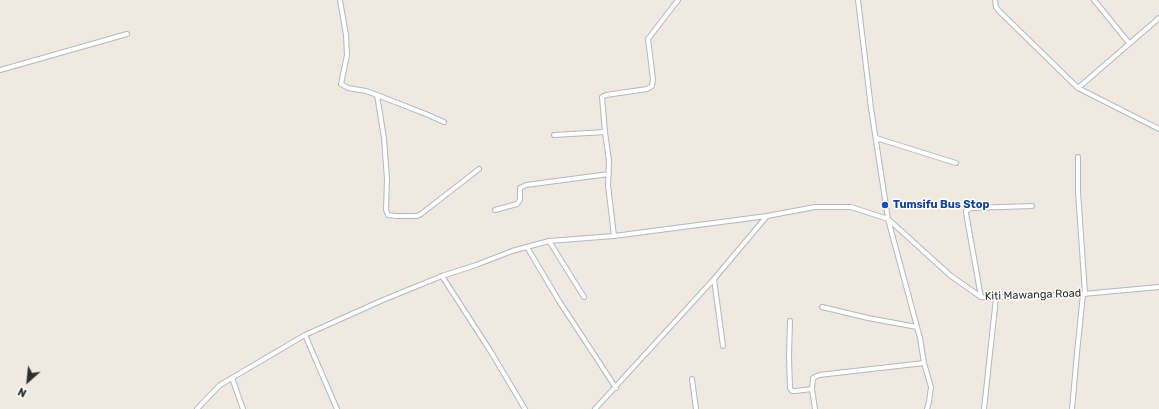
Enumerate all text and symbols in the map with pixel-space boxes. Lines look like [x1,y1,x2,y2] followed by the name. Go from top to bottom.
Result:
[893,198,989,212] place label: Tumsifu Bus Stop
[880,200,890,210] marker: Tumsifu Bus Stop
[985,287,1081,303] street label: Kiti Mawanga Road
[8,361,48,401] north arrow
[16,385,29,400] text: N

